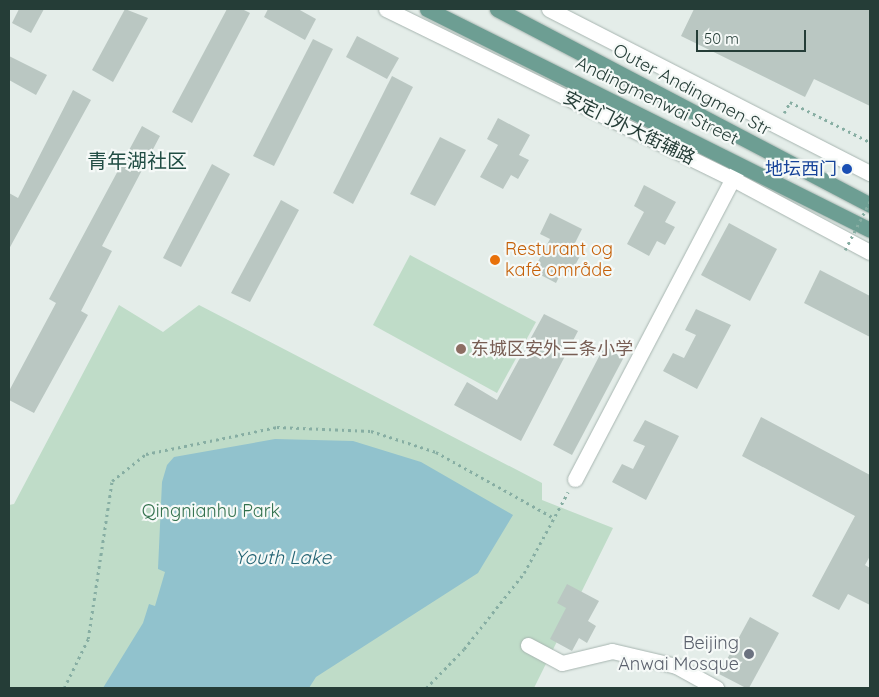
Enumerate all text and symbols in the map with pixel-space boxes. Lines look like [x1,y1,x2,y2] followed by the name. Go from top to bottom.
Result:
[699,20,809,52] scale bar
[704,29,739,48] text: 50 m
[609,39,775,141] street label: Outer Andingmen Str
[572,52,742,150] street label: Andingmenwai Street
[560,87,698,169] street label: 安定门外大街辅路
[87,148,187,172] district label: 青年湖社区
[765,158,837,180] place label: 地坛西门
[841,163,853,175] marker: 地坛西门
[505,239,613,282] place label: Resturant og kafé område
[489,254,501,266] marker: Resturant og kafé område
[471,338,633,360] place label: 东城区安外三条小学
[455,343,467,355] marker: 东城区安外三条小学
[142,500,280,522] park label: Qingnianhu Park
[235,547,331,569] water label: Youth Lake
[618,633,739,676] place label: Beijing Anwai Mosque
[743,648,755,660] marker: Beijing Anwai Mosque

